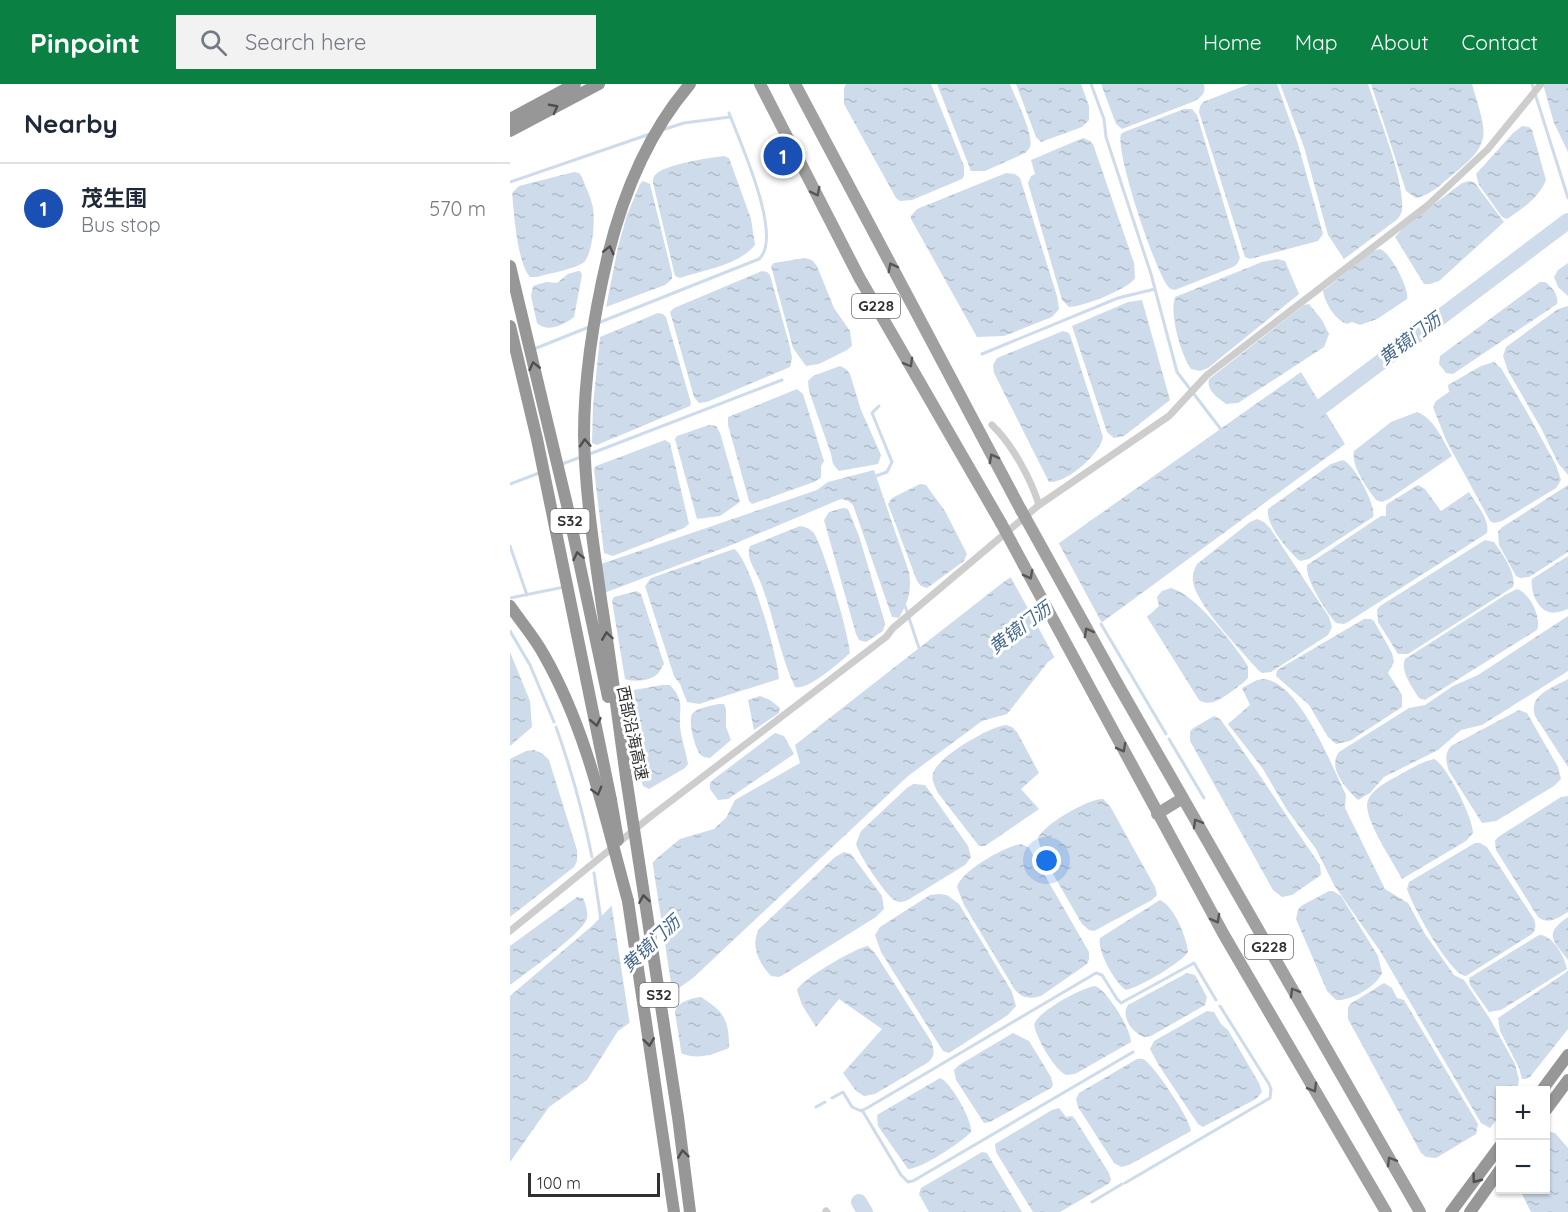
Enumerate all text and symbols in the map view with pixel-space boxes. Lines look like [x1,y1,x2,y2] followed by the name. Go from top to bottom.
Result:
[176,15,596,69] search box
[30,25,140,60] text: Pinpoint
[197,26,230,59] icon: search
[245,28,366,56] text: Search here
[1203,29,1262,55] text: Home
[1295,29,1338,55] text: Map
[1371,29,1429,55] text: About
[1462,29,1538,55] text: Contact
[548,103,559,115] one-way arrow
[24,107,118,140] text: Nearby
[764,134,802,178] pin: 1
[81,184,147,212] text: 茂生围
[809,186,820,196] one-way arrow
[40,196,47,221] text: 1
[429,196,486,221] text: 570 m
[81,212,161,237] text: Bus stop
[602,245,615,255] one-way arrow
[888,263,899,274] one-way arrow
[852,294,900,318] road number: G228
[1374,306,1448,369] water label: 黄镜门沥
[902,357,913,367] one-way arrow
[529,361,542,371] one-way arrow
[579,438,592,447] one-way arrow
[989,454,1000,465] one-way arrow
[550,509,590,533] road number: S32
[572,551,585,561] one-way arrow
[1022,568,1033,579] one-way arrow
[984,595,1058,658] water label: 黄镜门沥
[1084,627,1095,638] one-way arrow
[601,632,613,641] one-way arrow
[613,684,653,782] street label: 西部沿海高速
[589,717,602,727] one-way arrow
[1115,742,1127,753] one-way arrow
[590,785,602,795] one-way arrow
[1193,819,1205,829] one-way arrow
[1032,846,1061,875] your location
[639,894,651,904] one-way arrow
[616,909,687,977] water label: 黄镜门沥
[1209,913,1220,924] one-way arrow
[1245,935,1293,959] road number: G228
[640,983,678,1007] road number: S32
[1290,988,1302,998] one-way arrow
[642,1037,654,1046] one-way arrow
[1306,1082,1318,1092] one-way arrow
[1496,1086,1550,1194] map controls
[1496,1086,1550,1140] button: +
[1496,1140,1550,1194] button: −
[677,1149,690,1159] one-way arrow
[1387,1157,1398,1167] one-way arrow
[528,1170,660,1198] scale bar
[1472,1172,1483,1183] one-way arrow
[537,1173,581,1193] text: 100 m

